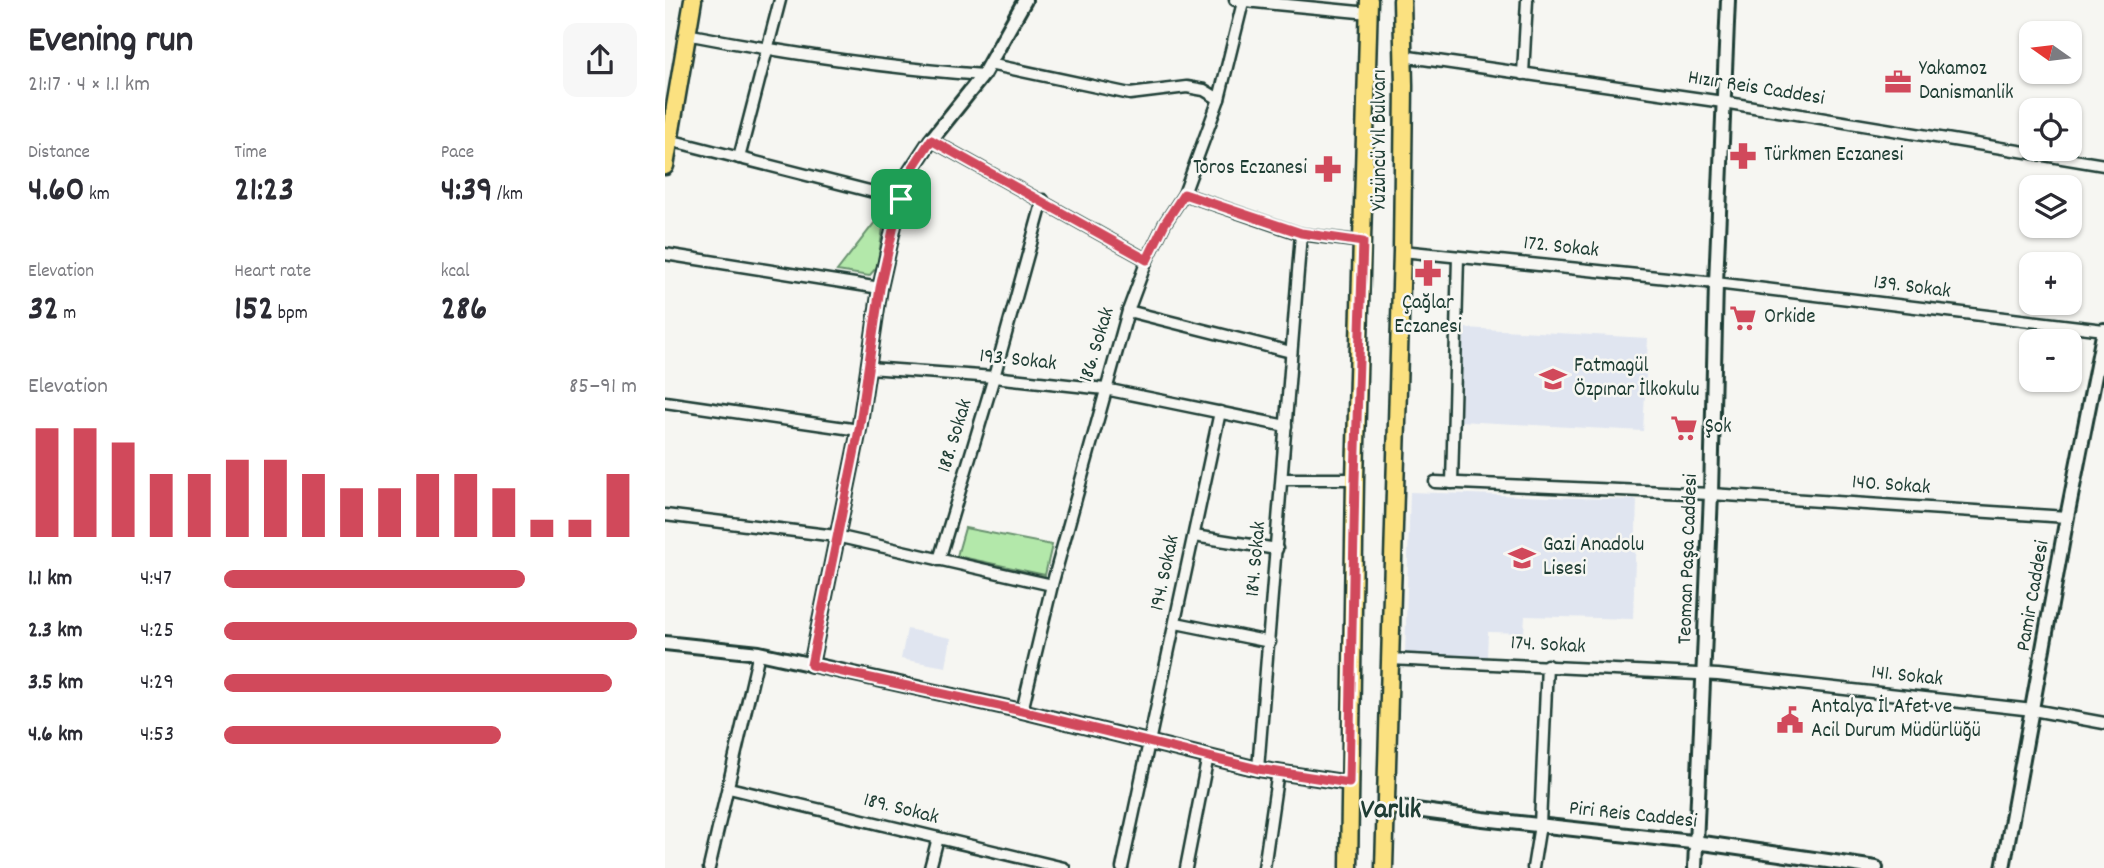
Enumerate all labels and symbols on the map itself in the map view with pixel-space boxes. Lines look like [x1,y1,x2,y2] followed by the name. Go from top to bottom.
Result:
[2019,21,2083,84] north arrow
[1919,55,2014,109] place label: Yakamoz Danismanlik
[1686,63,1827,115] street label: Hızır Reis Caddesi
[1883,67,1913,97] office icon: Yakamoz Danismanlik
[1366,69,1396,211] street label: Yüzüncü Yıl Bulvarı
[1728,141,1758,171] pharmacy icon: Türkmen Eczanesi
[1764,141,1904,171] place label: Türkmen Eczanesi
[1193,154,1307,184] place label: Toros Eczanesi
[1313,154,1343,184] pharmacy icon: Toros Eczanesi
[871,169,931,229] pin
[1522,229,1600,267] street label: 172. Sokak
[1413,258,1443,288] pharmacy icon: Çağlar Eczanesi
[1872,268,1952,308] street label: 139. Sokak
[1394,289,1462,343] place label: Çağlar Eczanesi
[1728,303,1758,333] supermarket icon: Orkide
[1764,303,1815,333] place label: Orkide
[1072,304,1124,386] street label: 186. Sokak
[978,342,1058,380] street label: 193. Sokak
[1574,352,1700,406] place label: Fatmagül Özpınar İlkokulu
[1538,364,1568,394] school or university icon: Fatmagül Özpınar İlkokulu
[931,396,981,476] street label: 188. Sokak
[1669,413,1699,443] supermarket icon: Şok
[1705,413,1732,443] place label: Şok
[1851,468,1931,504] street label: 140. Sokak
[1671,473,1707,645] street label: Teoman Paşa Caddesi
[1239,520,1275,598] street label: 184. Sokak
[1543,531,1644,585] place label: Gazi Anadolu Lisesi
[1143,532,1189,614] street label: 194. Sokak
[2009,538,2059,654] street label: Pamir Caddesi
[1507,543,1537,573] school or university icon: Gazi Anadolu Lisesi
[1510,629,1586,663] street label: 174. Sokak
[1870,658,1944,696] street label: 141. Sokak
[1811,693,1981,747] place label: Antalya İl Afet ve Acil Durum Müdürlüğü
[1775,705,1805,735] public building icon: Antalya İl Afet ve Acil Durum Müdürlüğü
[860,786,942,834] street label: 189. Sokak
[1361,792,1421,832] district label: Varlık
[1567,794,1699,838] street label: Piri Reis Caddesi

